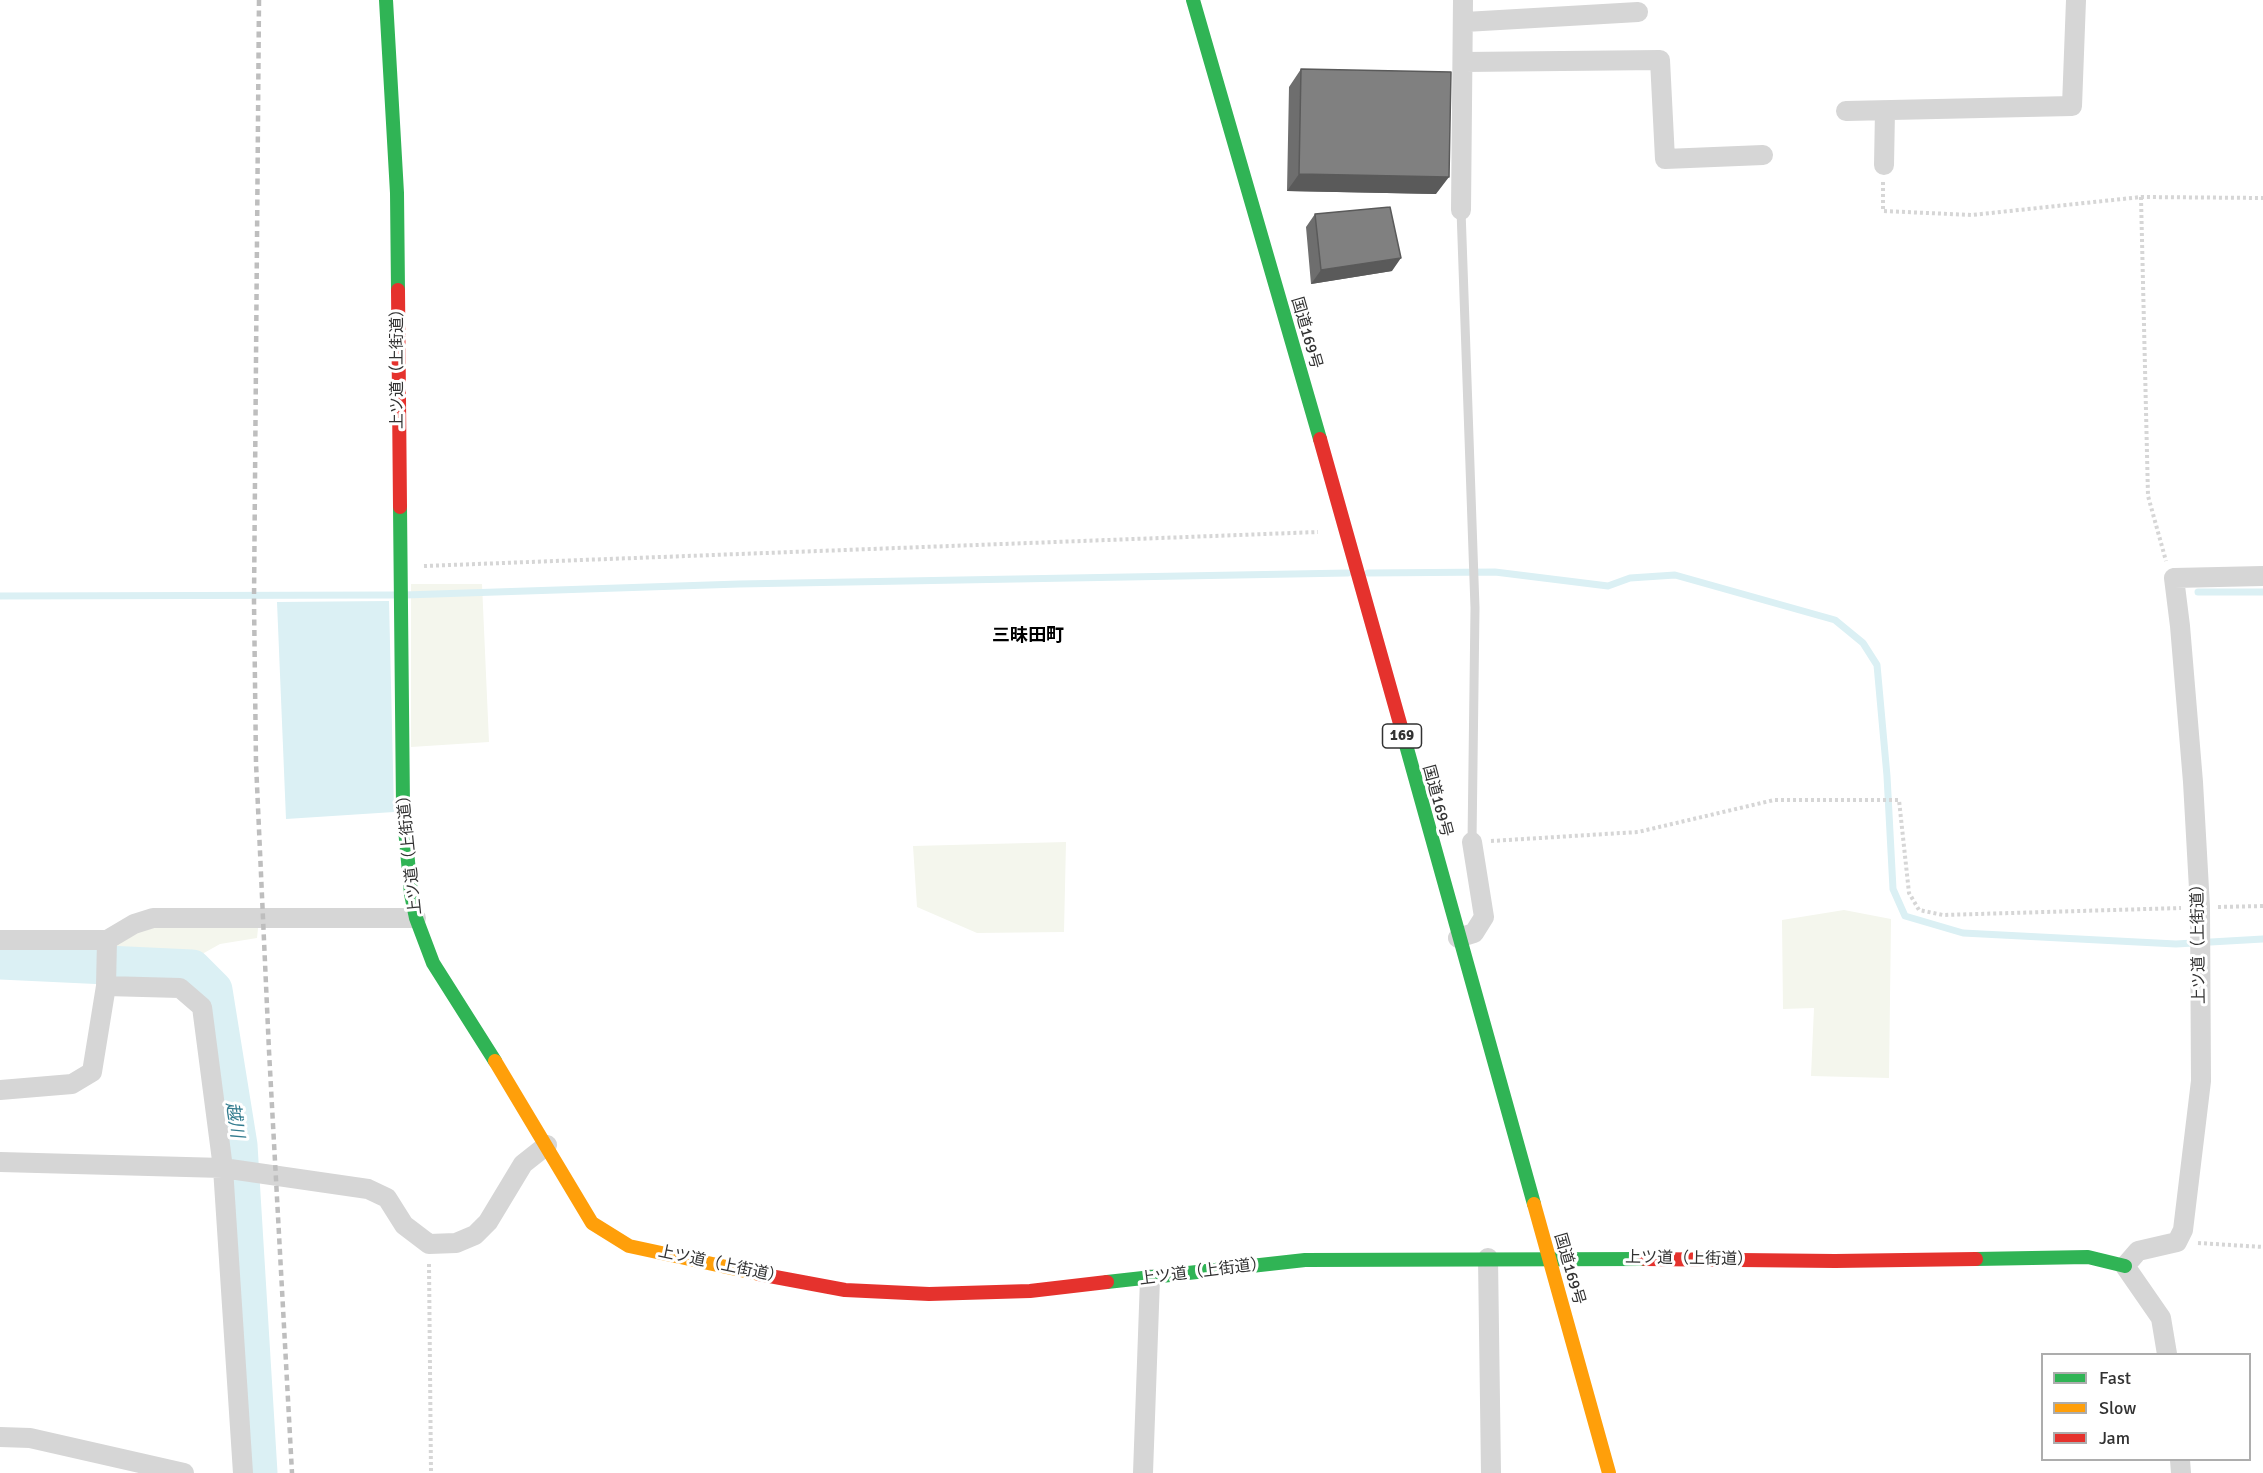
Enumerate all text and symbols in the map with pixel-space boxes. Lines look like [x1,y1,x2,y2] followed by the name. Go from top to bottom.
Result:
[1287,295,1325,371] street label: 国道169号
[388,301,408,429] street label: 上ツ道（上街道）
[992,625,1064,647] district label: 三昧田町
[1382,724,1422,748] road number: 169
[1418,763,1456,839] street label: 国道169号
[394,786,426,916] street label: 上ツ道（上街道）
[2188,876,2210,1004] street label: 上ツ道（上街道）
[221,1101,247,1139] water label: 越川
[1550,1231,1588,1307] street label: 国道169号
[656,1242,786,1288] street label: 上ツ道（上街道）
[1625,1248,1753,1270] street label: 上ツ道（上街道）
[1138,1255,1268,1289] street label: 上ツ道（上街道）
[2041,1353,2251,1461] legend
[2099,1367,2131,1389] text: Fast
[2099,1397,2136,1419] text: Slow
[2099,1427,2130,1449] text: Jam

